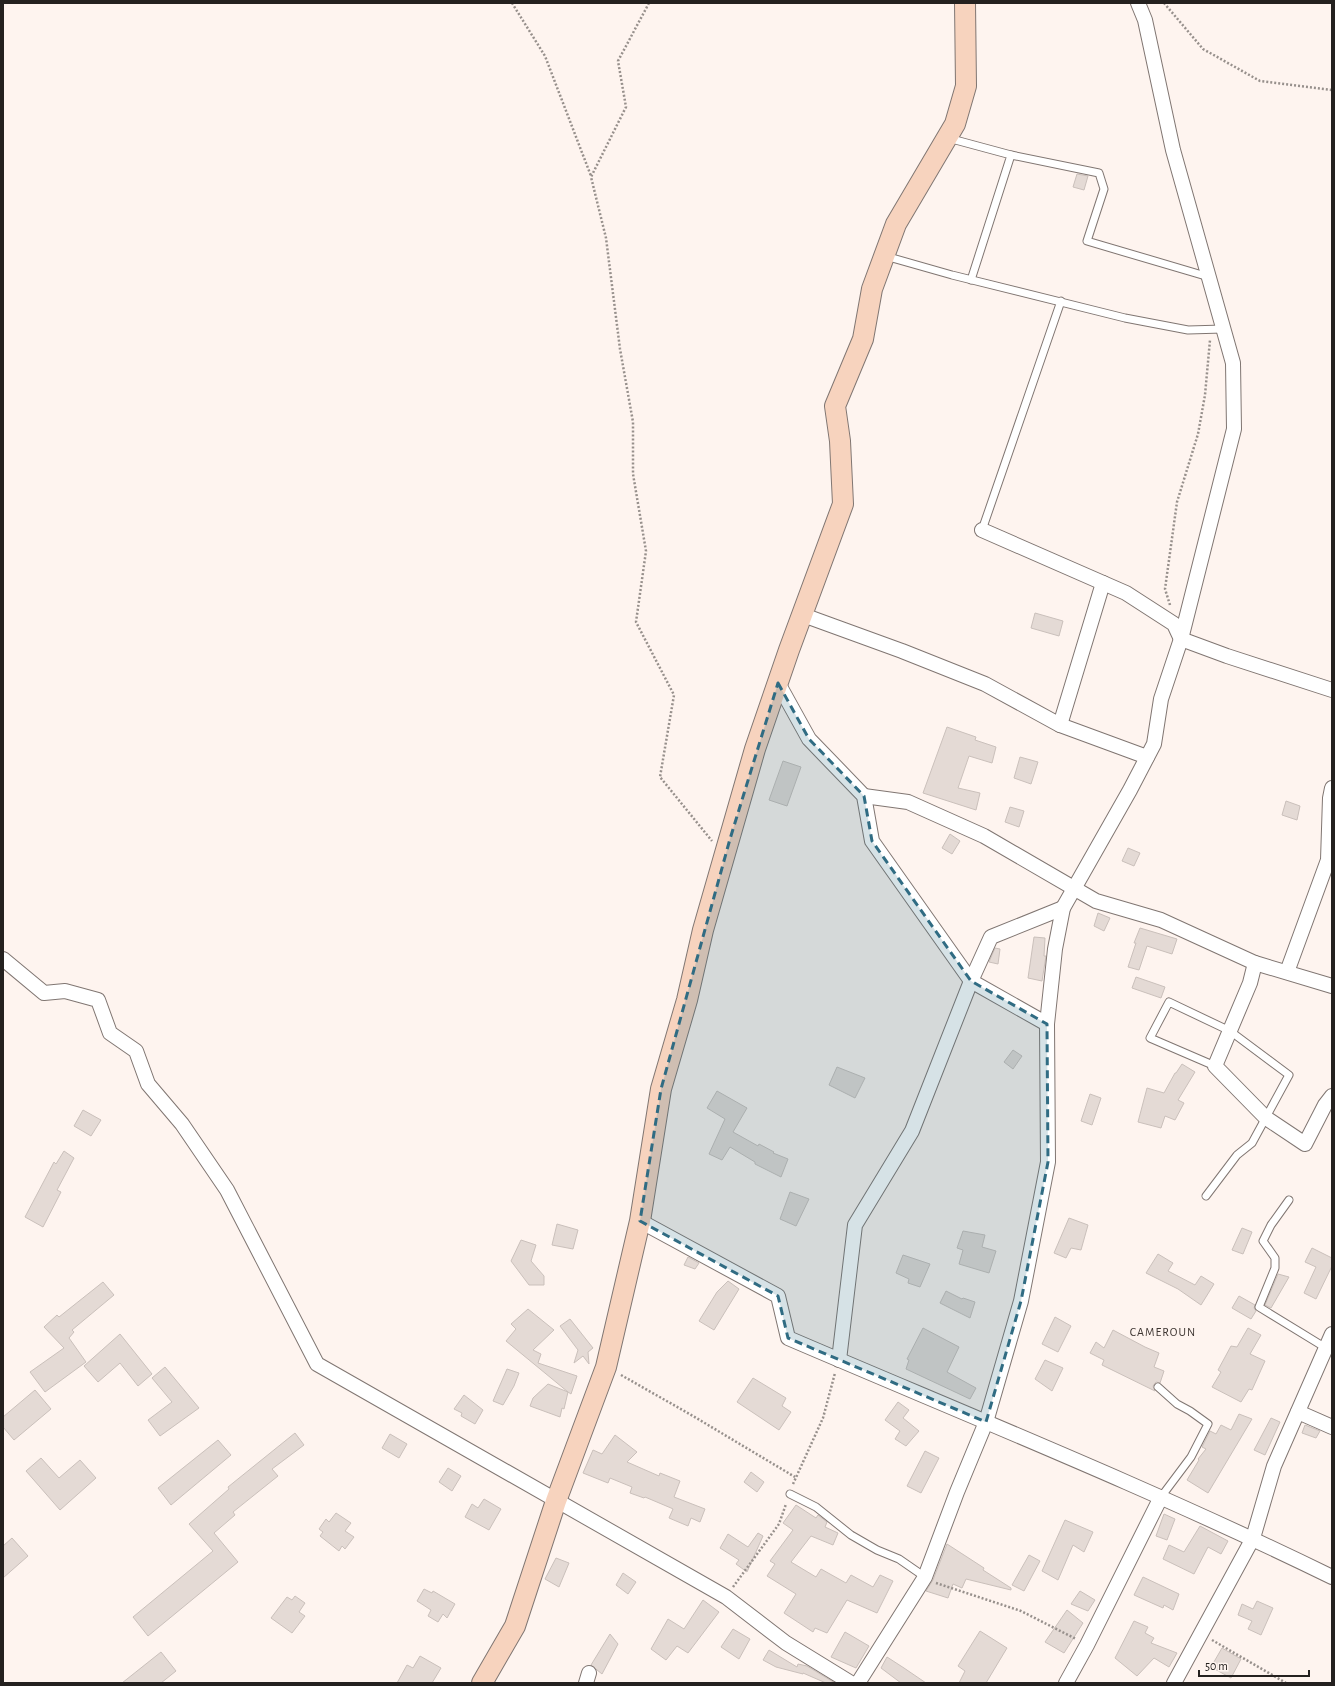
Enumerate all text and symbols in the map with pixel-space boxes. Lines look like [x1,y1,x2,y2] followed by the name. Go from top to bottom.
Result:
[1130,1326,1196,1338] district label: CAMEROUN
[1199,1652,1309,1678] scale bar
[1205,1660,1228,1672] text: 50 m

